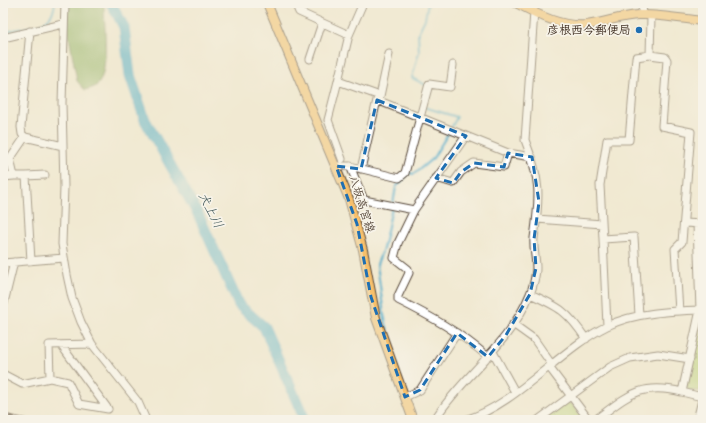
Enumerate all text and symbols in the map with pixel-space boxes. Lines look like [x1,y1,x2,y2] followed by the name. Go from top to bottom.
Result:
[547,22,631,38] place label: 彦根西今郵便局
[634,25,644,35] marker: 彦根西今郵便局
[345,173,379,235] street label: 八坂高宮線
[195,189,227,231] water label: 犬上川

